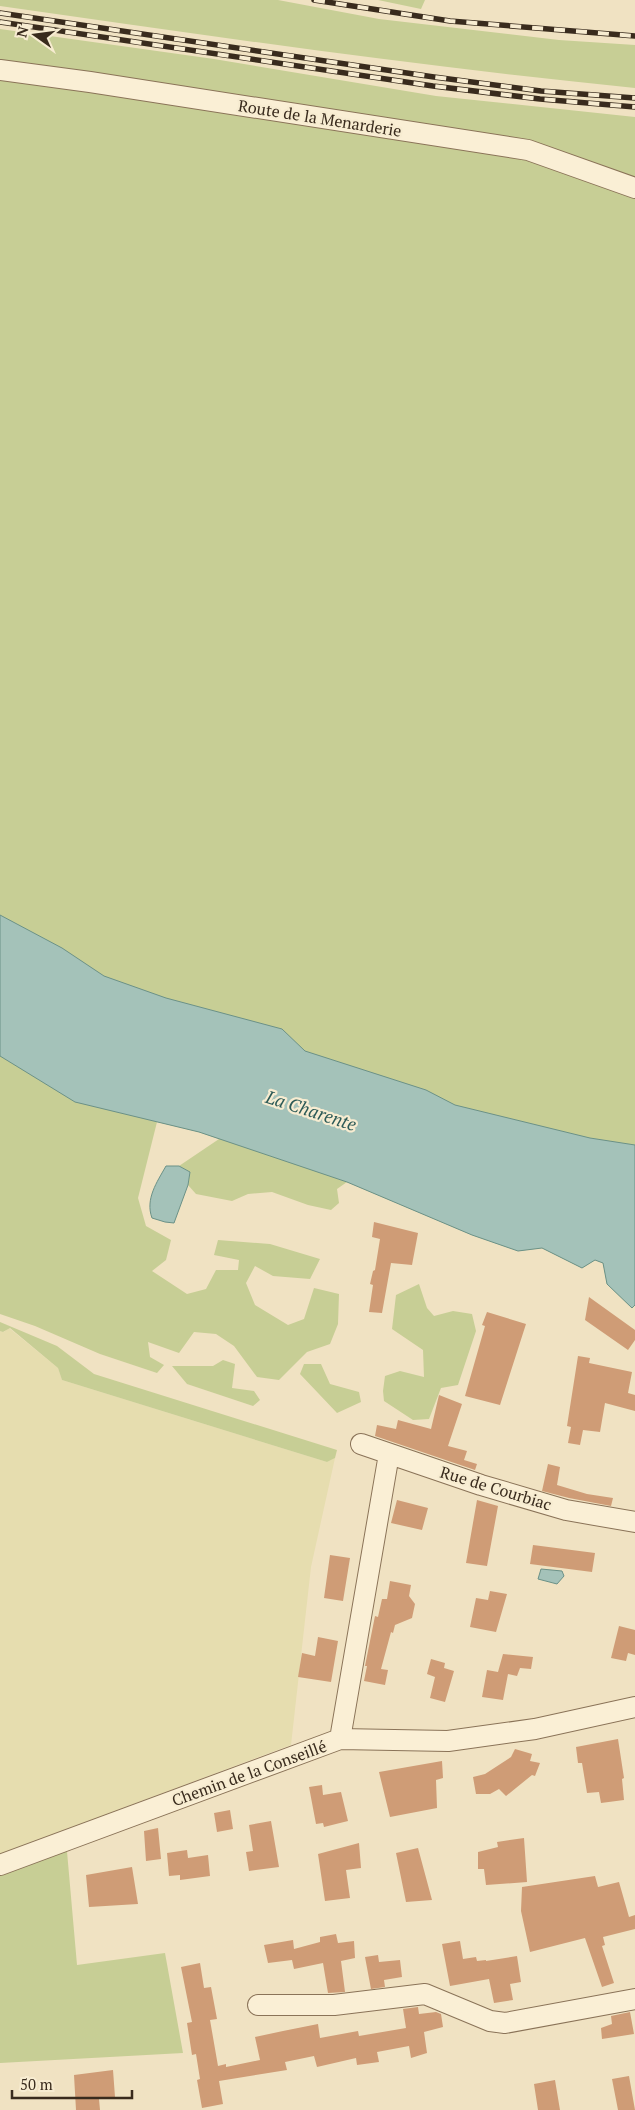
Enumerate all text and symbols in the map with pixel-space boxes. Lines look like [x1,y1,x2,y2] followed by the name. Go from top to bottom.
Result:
[10,10,60,60] north arrow
[11,24,32,39] text: N
[237,94,403,142] street label: Route de la Menarderie
[262,1084,360,1136] water label: La Charente
[438,1461,554,1515] street label: Rue de Courbiac
[169,1735,329,1811] street label: Chemin de la Conseillé
[12,2068,132,2100] scale bar
[20,2074,53,2094] text: 50 m

